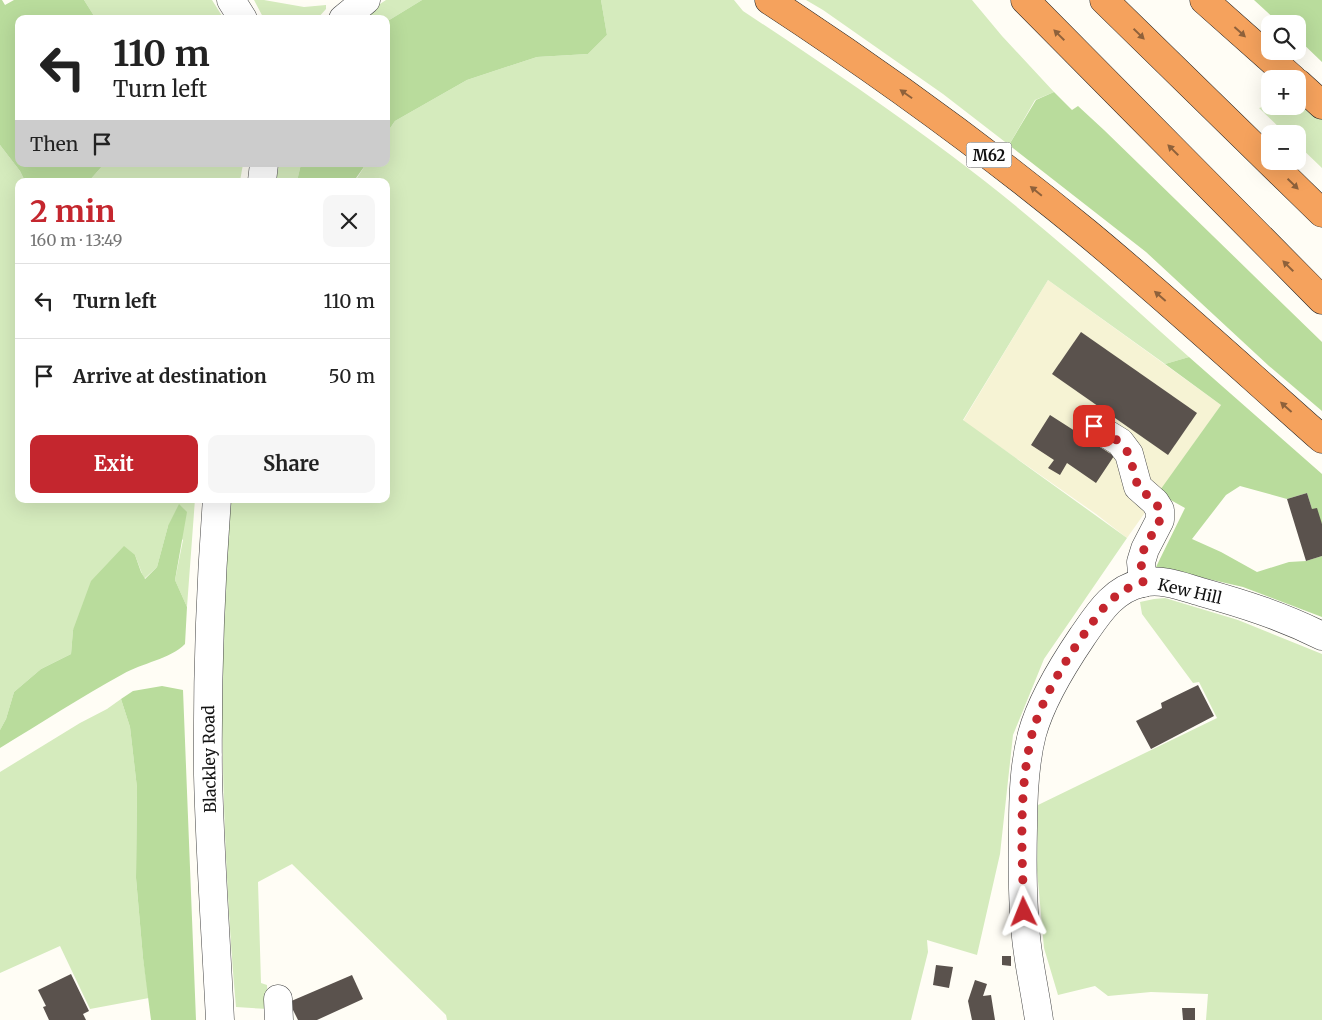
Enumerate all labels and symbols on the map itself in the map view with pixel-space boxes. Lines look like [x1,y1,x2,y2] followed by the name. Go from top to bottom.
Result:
[1233,27,1246,38] one-way arrow
[1133,28,1145,40] one-way arrow
[1053,29,1065,41] one-way arrow
[899,89,912,99] one-way arrow
[966,142,1012,168] road number: M62
[1167,144,1179,156] one-way arrow
[1287,178,1299,190] one-way arrow
[1029,186,1042,197] one-way arrow
[1282,260,1294,272] one-way arrow
[1154,290,1167,301] one-way arrow
[1280,401,1292,413] one-way arrow
[1073,405,1115,447] pin
[1156,574,1224,608] street label: Kew Hill
[198,705,220,813] street label: Blackley Road
[997,885,1049,937] position arrow

